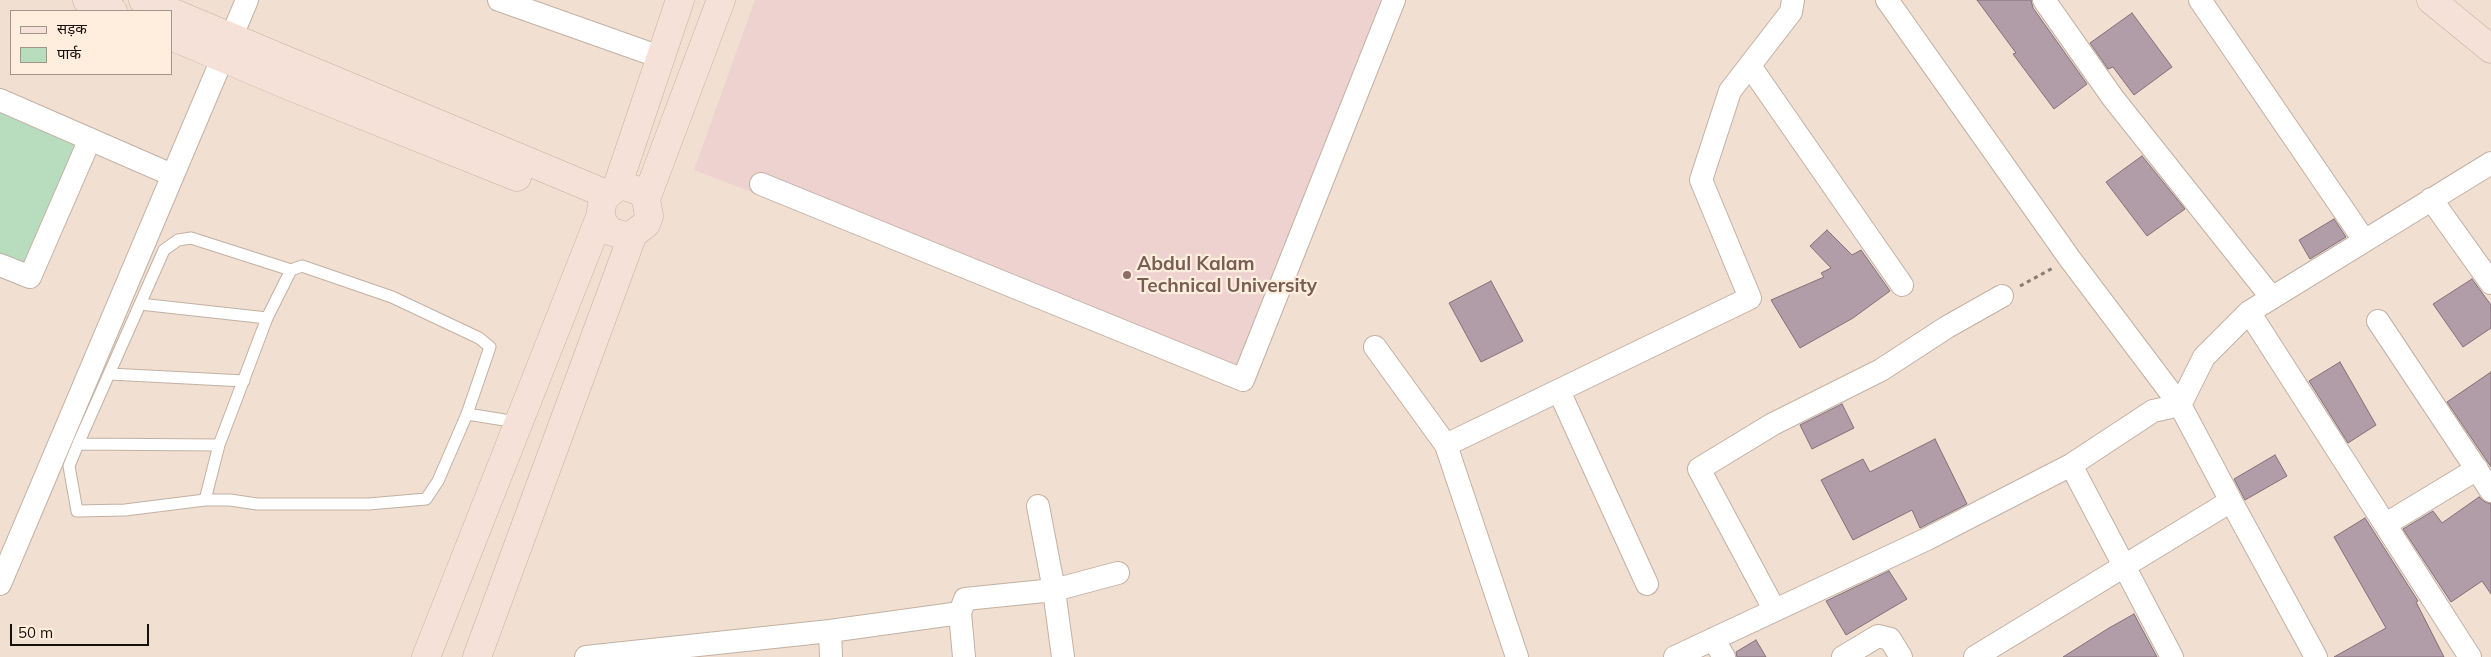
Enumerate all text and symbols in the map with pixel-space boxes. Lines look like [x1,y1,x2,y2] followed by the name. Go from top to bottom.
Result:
[10,10,172,75] legend
[57,19,87,38] text: सड़क
[57,44,81,63] text: पार्क
[1137,253,1317,297] place label: Abdul Kalam Technical University
[1121,269,1133,281] marker: Abdul Kalam Technical University
[12,614,151,646] scale bar
[18,623,53,642] text: 50 m

